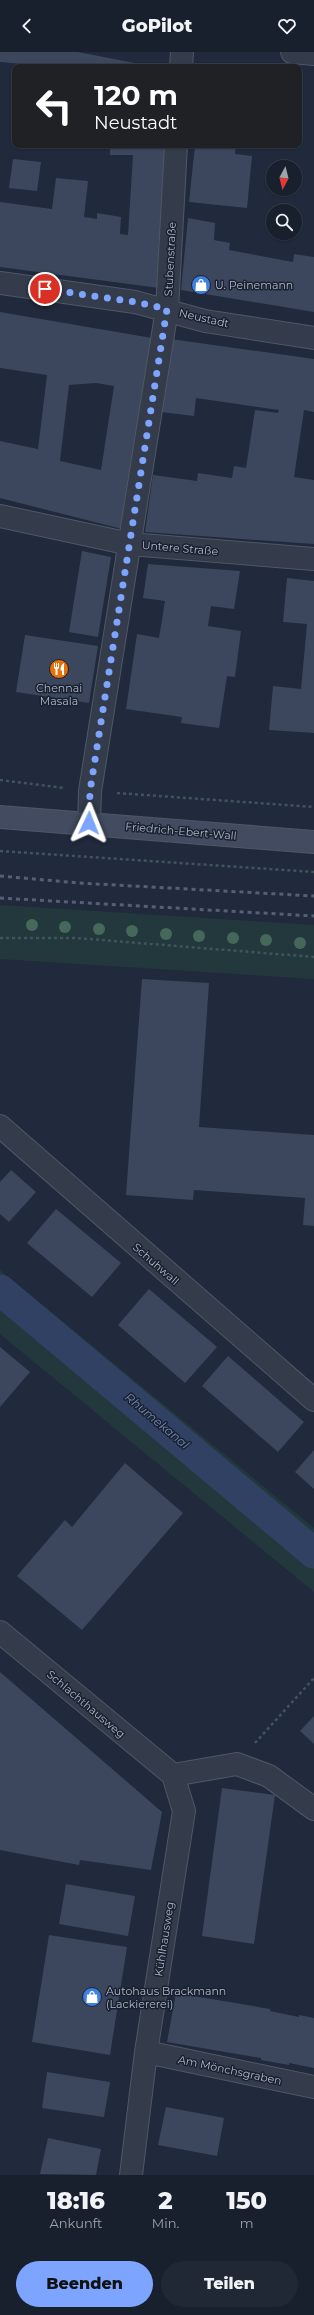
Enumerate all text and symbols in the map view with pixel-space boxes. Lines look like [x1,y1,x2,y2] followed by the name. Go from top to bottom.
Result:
[16,15,38,37] icon: back
[122,15,192,37] text: GoPilot
[276,15,298,37] icon: heart
[94,78,178,112] text: 120 m
[28,80,80,132] icon: left
[94,112,177,134] text: Neustadt
[266,160,302,196] north arrow
[266,160,302,240] map controls
[266,204,302,240] button: search
[161,221,179,297] street label: Stubenstraße
[28,272,62,306] pin
[190,274,212,296] shop icon: U. Peinemann
[34,278,56,300] icon: arrive
[215,278,293,292] place label: U. Peinemann
[178,305,231,331] street label: Neustadt
[141,538,219,558] street label: Untere Straße
[48,658,70,680] restaurant icon: Chennai Masala
[36,681,82,708] place label: Chennai Masala
[68,802,110,844] position arrow
[125,819,237,843] street label: Friedrich-Ebert-Wall
[130,1240,182,1288] street label: Schuhwall
[122,1389,193,1452] water label: Rhumekanal
[44,1667,128,1741] street label: Schlachthausweg
[151,1901,177,1977] street label: Kühlhausweg
[106,1984,226,2011] place label: Autohaus Brackmann (Lackiererei)
[81,1986,103,2008] shop icon: Autohaus Brackmann (Lackiererei)
[177,2052,283,2088] street label: Am Mönchsgraben
[47,2186,105,2215] text: 18:16
[158,2186,173,2215] text: 2
[226,2186,267,2215] text: 150
[49,2215,102,2231] text: Ankunft
[152,2215,179,2231] text: Min.
[240,2215,254,2231] text: m
[16,2261,153,2307] button: Beenden
[161,2261,298,2307] button: Teilen

